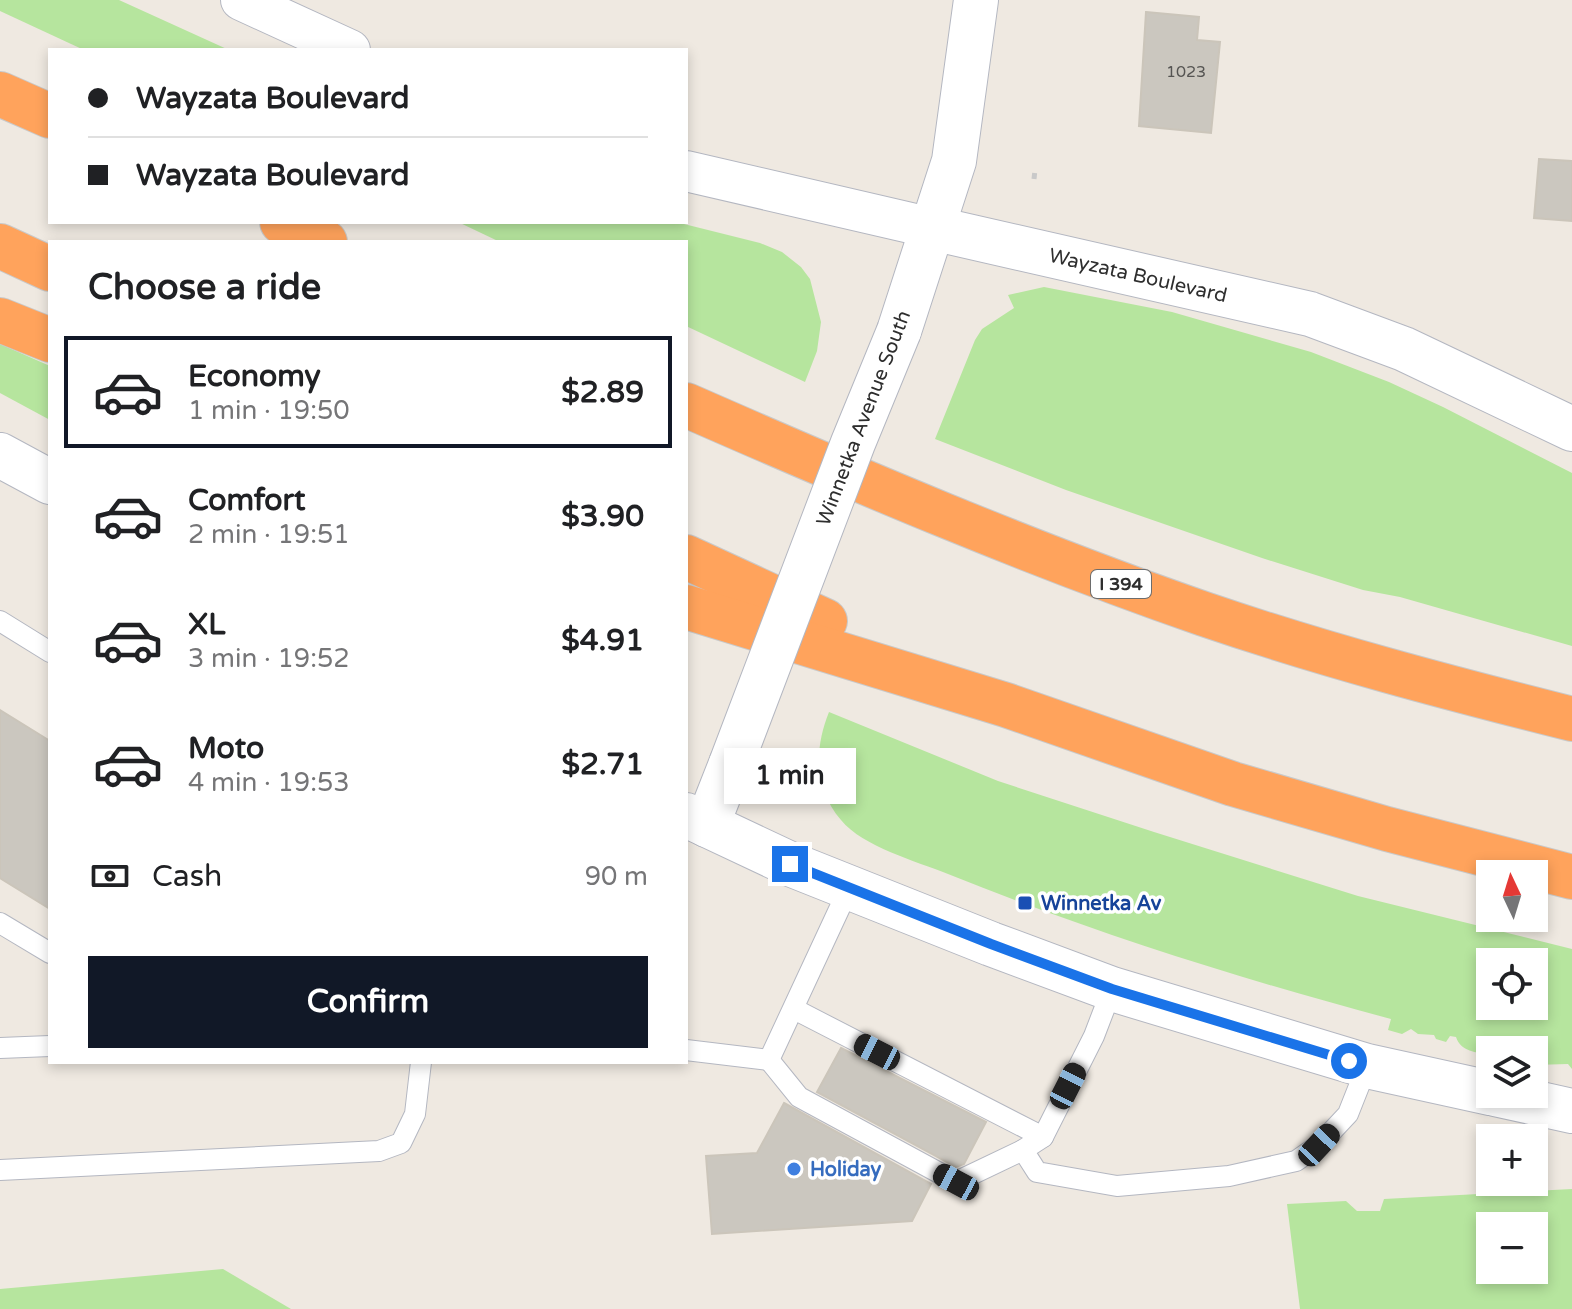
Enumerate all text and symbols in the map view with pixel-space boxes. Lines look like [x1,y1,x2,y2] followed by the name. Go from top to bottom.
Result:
[1166,62,1206,82] house number: 1023
[136,80,409,117] text: Wayzata Boulevard
[136,157,409,194] text: Wayzata Boulevard
[1046,244,1229,308] street label: Wayzata Boulevard
[88,266,321,309] text: Choose a ride
[812,307,916,529] street label: Winnetka Avenue South
[92,356,164,428] icon: car
[188,358,321,395] text: Economy
[561,374,644,411] text: $2.89
[188,395,350,426] text: 1 min · 19:50
[92,480,164,552] icon: car
[188,482,306,519] text: Comfort
[561,498,644,535] text: $3.90
[188,519,350,550] text: 2 min · 19:51
[1091,570,1151,598] road number: I 394
[92,604,164,676] icon: car
[188,606,225,643] text: XL
[561,622,644,659] text: $4.91
[188,643,350,674] text: 3 min · 19:52
[92,728,164,800] icon: car
[188,730,264,767] text: Moto
[562,746,644,783] text: $2.71
[724,748,856,804] callout: 1 min
[755,760,825,791] text: 1 min
[188,767,350,798] text: 4 min · 19:53
[772,846,808,882] route end
[88,854,132,898] icon: cash
[152,858,222,895] text: Cash
[1476,860,1548,932] north arrow
[1476,860,1548,1284] map controls
[585,861,648,892] text: 90 m
[1041,892,1162,916] place label: Winnetka Av
[1016,894,1034,912] marker: Winnetka Av
[1476,948,1548,1020] button: locate
[88,956,648,1048] button: Confirm
[850,1030,904,1074] car
[1476,1036,1548,1108] button: layers
[1331,1043,1367,1079] route start
[1046,1059,1090,1113] car
[1294,1119,1344,1171] car
[1476,1124,1548,1196] button: +
[810,1158,882,1182] place label: Holiday
[785,1160,803,1178] marker: Holiday
[929,1160,983,1204] car
[1476,1212,1548,1284] button: −

